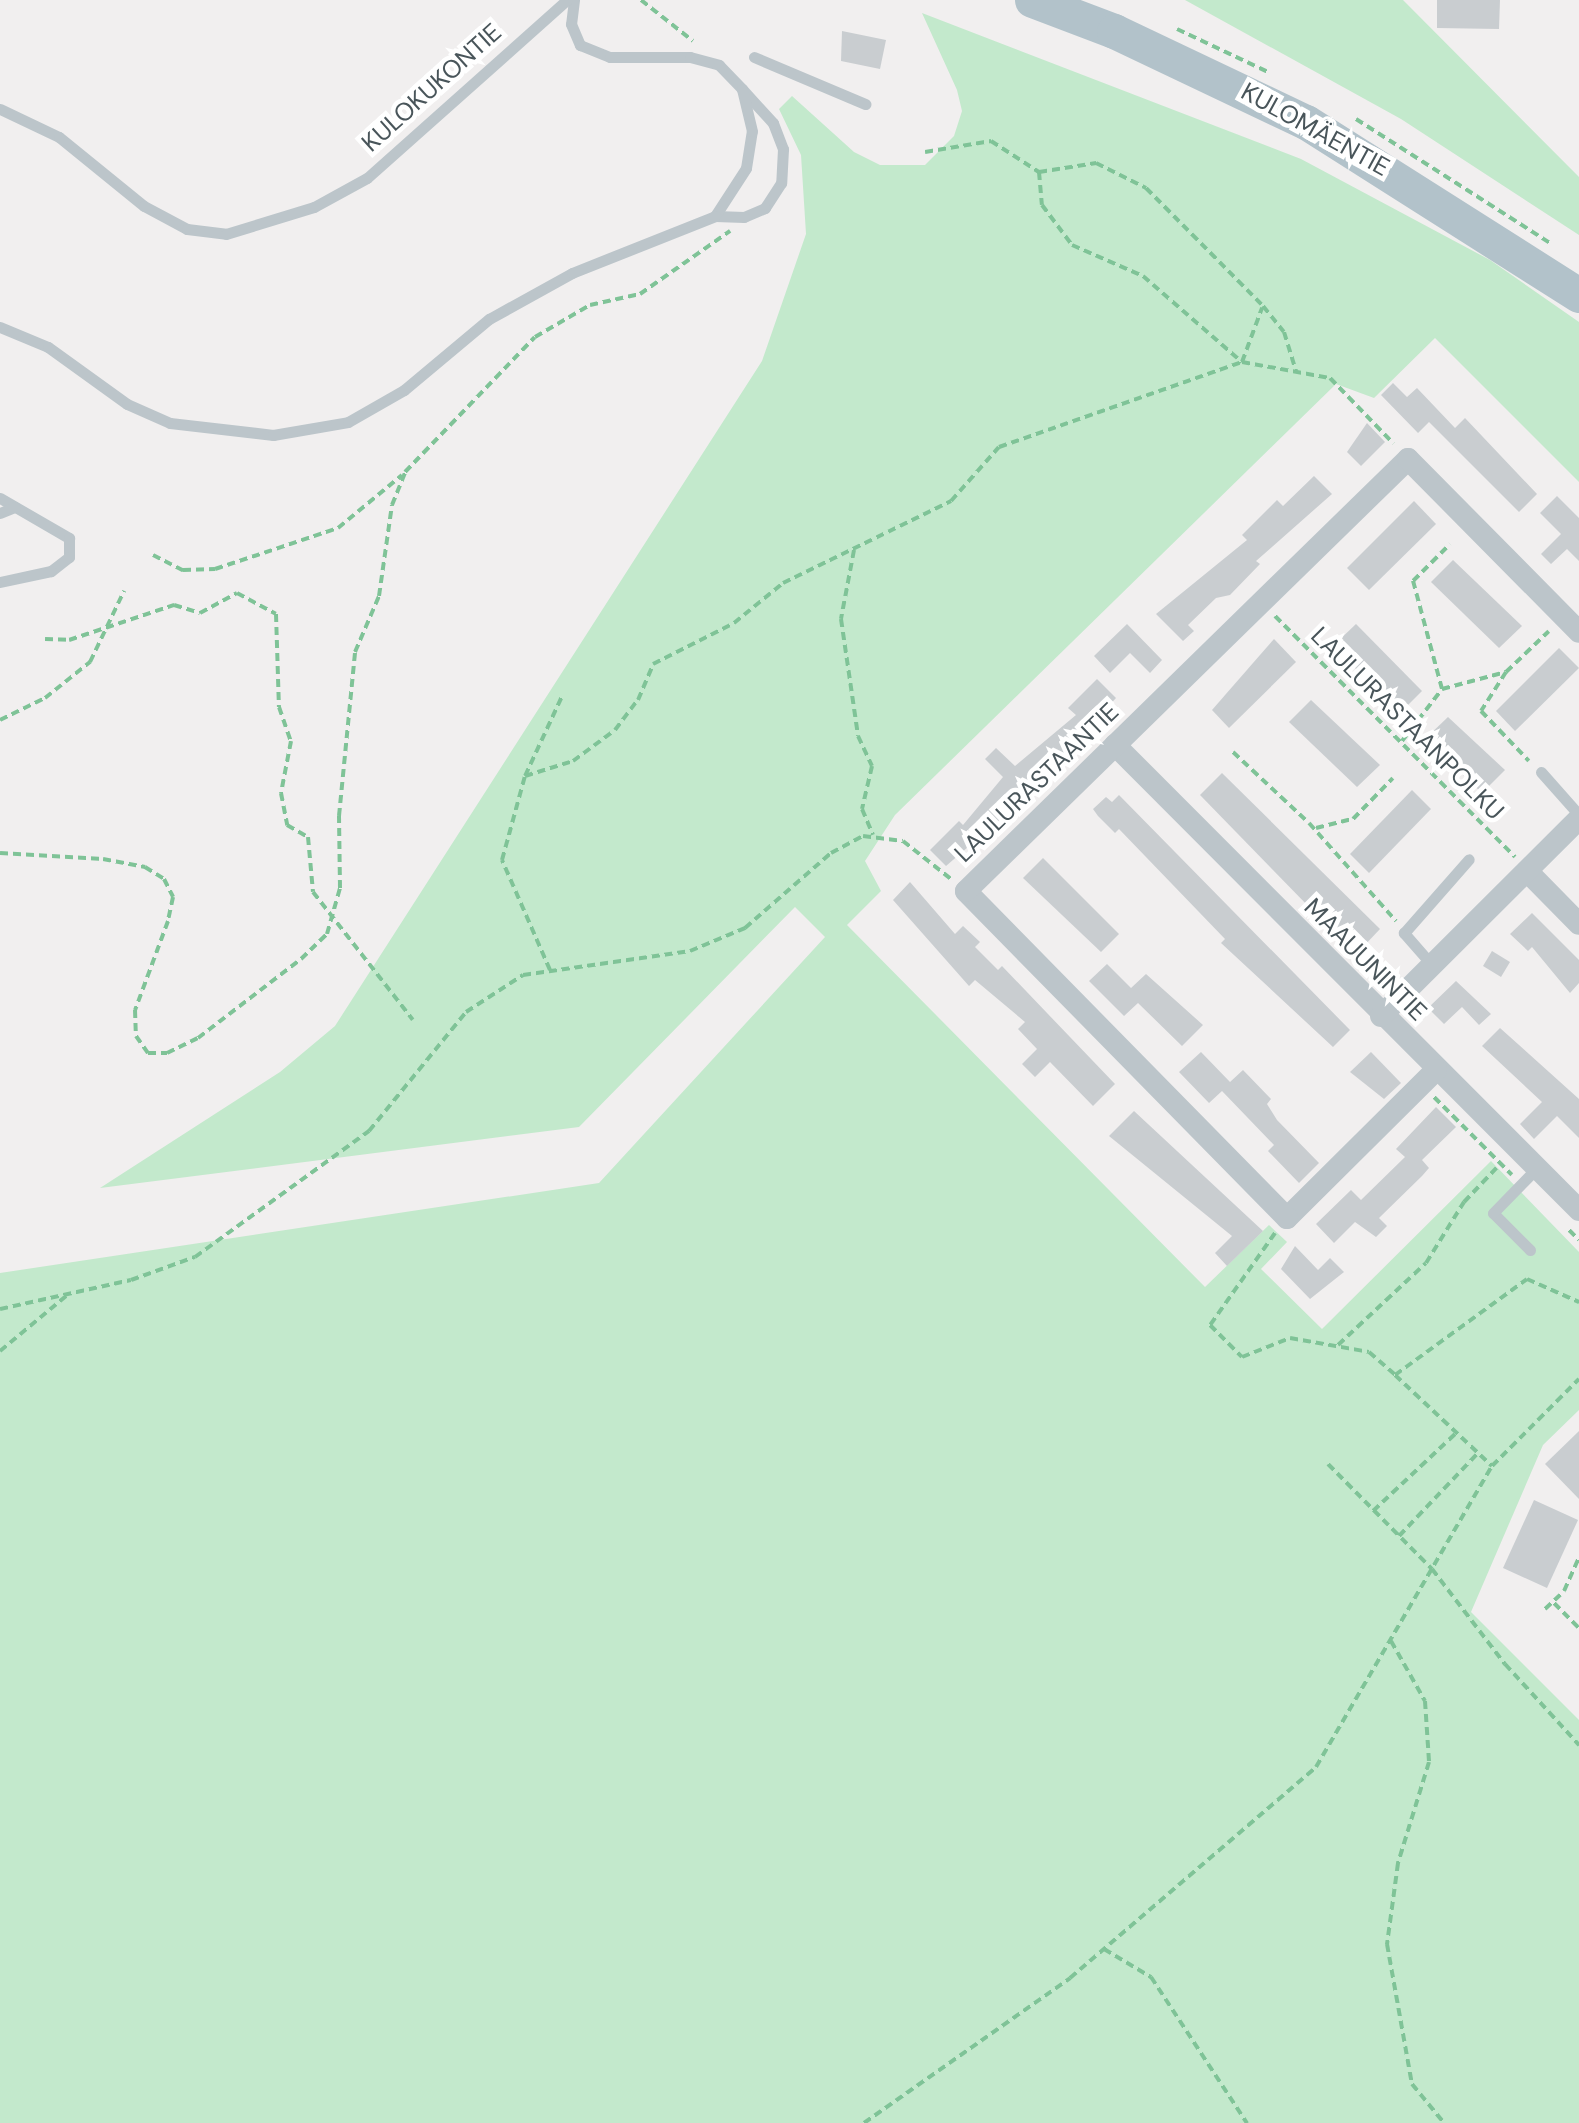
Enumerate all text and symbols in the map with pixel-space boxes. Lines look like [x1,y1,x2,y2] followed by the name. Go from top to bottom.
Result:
[356,18,508,158] street label: KULOKUKONTIE
[1236,77,1394,183] street label: KULOMÄENTIE
[1304,621,1510,827] street label: LAULURASTAANPOLKU
[949,697,1125,869] street label: LAULURASTAANTIE
[1298,893,1432,1027] street label: MAAUUNINTIE

